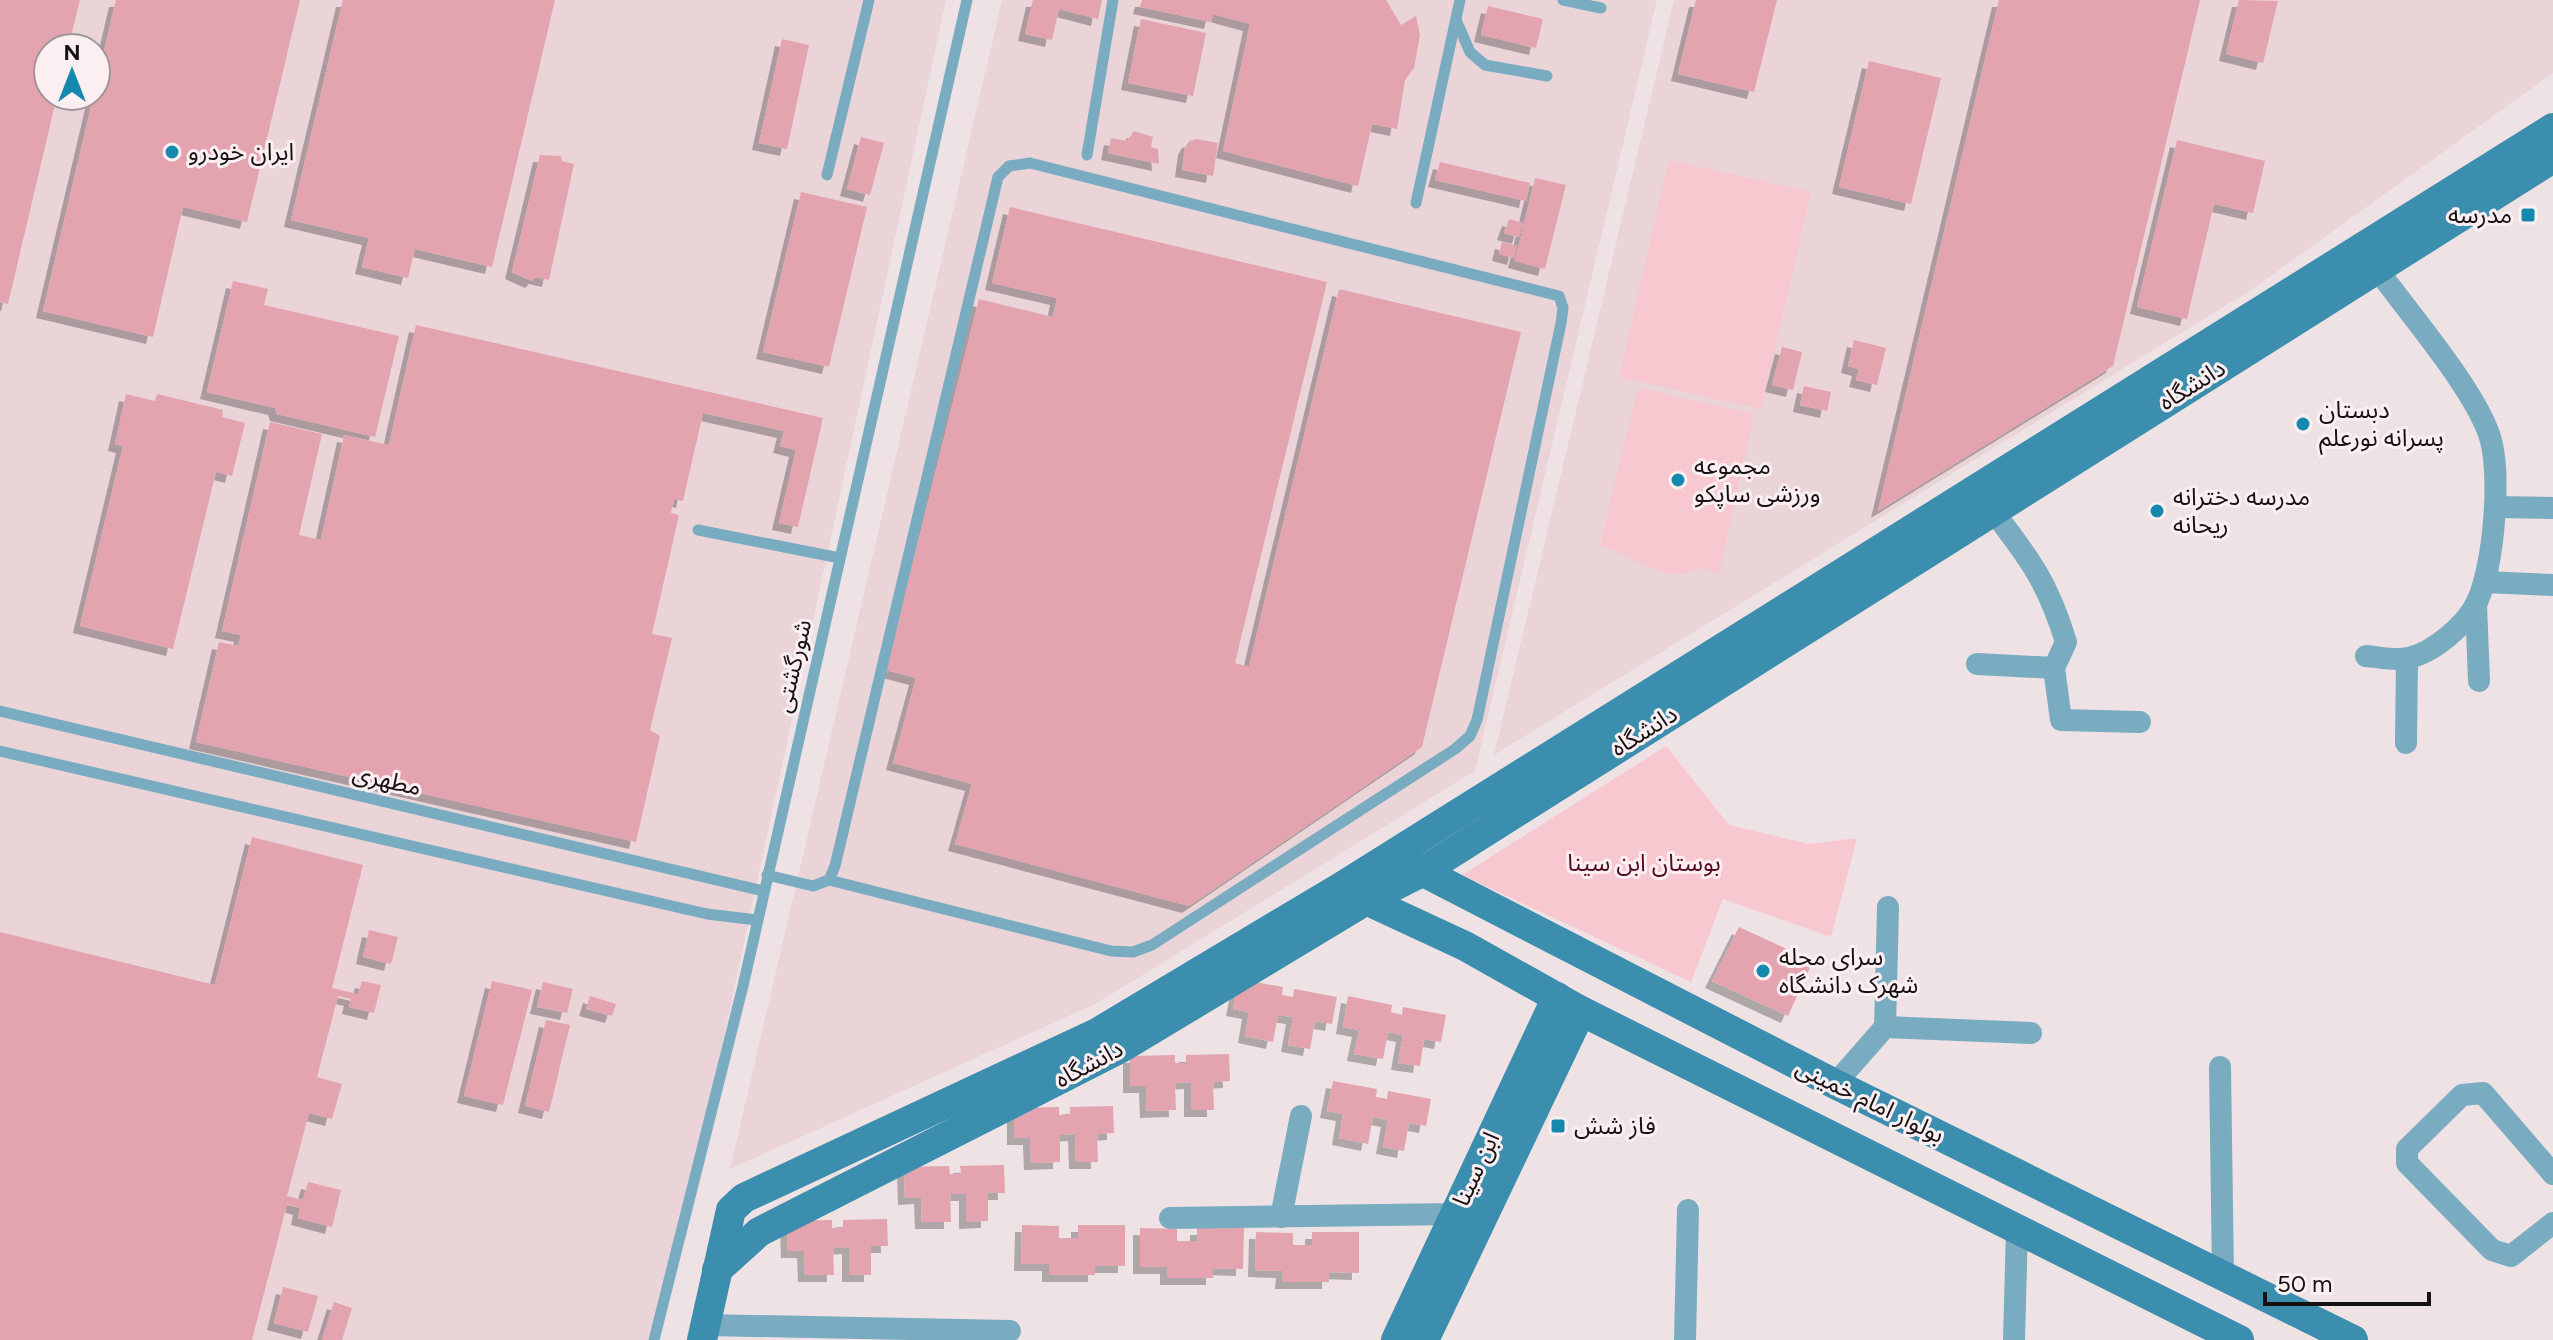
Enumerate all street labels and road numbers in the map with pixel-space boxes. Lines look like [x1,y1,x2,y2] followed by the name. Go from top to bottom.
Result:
[2153,353,2230,416] street label: دانشگاه
[768,616,817,715] street label: شورگشتی
[1605,699,1682,762] street label: دانشگاه
[350,758,424,801] street label: مطهری
[1050,1034,1128,1093] street label: دانشگاه
[1790,1052,1949,1153] street label: بولوار امام خمینی
[1446,1127,1505,1211] street label: ابن سینا

